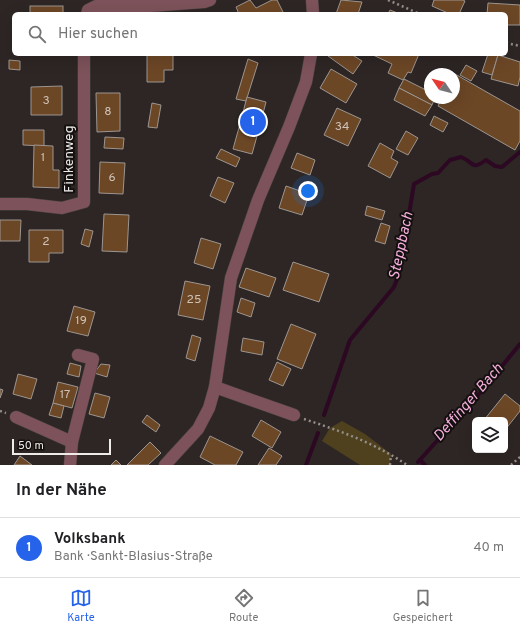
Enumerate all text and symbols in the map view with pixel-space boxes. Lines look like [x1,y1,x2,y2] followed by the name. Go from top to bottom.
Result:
[12,12,508,56] search box
[26,23,48,45] icon: search
[58,25,138,44] text: Hier suchen
[424,68,460,104] north arrow
[42,93,50,109] house number: 3
[104,104,112,120] house number: 8
[240,107,266,137] pin: 1
[335,119,349,135] house number: 34
[61,125,78,193] street label: Finkenweg
[41,150,45,166] house number: 1
[108,170,116,186] house number: 6
[298,181,318,201] your location
[386,210,418,282] water label: Steppbach
[42,234,50,250] house number: 2
[187,292,201,308] house number: 25
[75,313,87,329] house number: 19
[430,360,508,446] water label: Deffinger Bach
[60,387,70,403] house number: 17
[472,417,508,453] map controls
[472,417,508,453] button: layers
[12,437,111,456] scale bar
[18,439,44,453] text: 50 m
[16,480,107,502] text: In der Nähe
[54,530,126,549] text: Volksbank
[26,540,32,556] text: 1
[474,540,504,556] text: 40 m
[54,549,213,565] text: Bank · Sankt-Blasius-Straße
[67,587,95,625] tab: Karte
[229,587,258,625] tab: Route
[393,587,453,625] tab: Gespeichert

